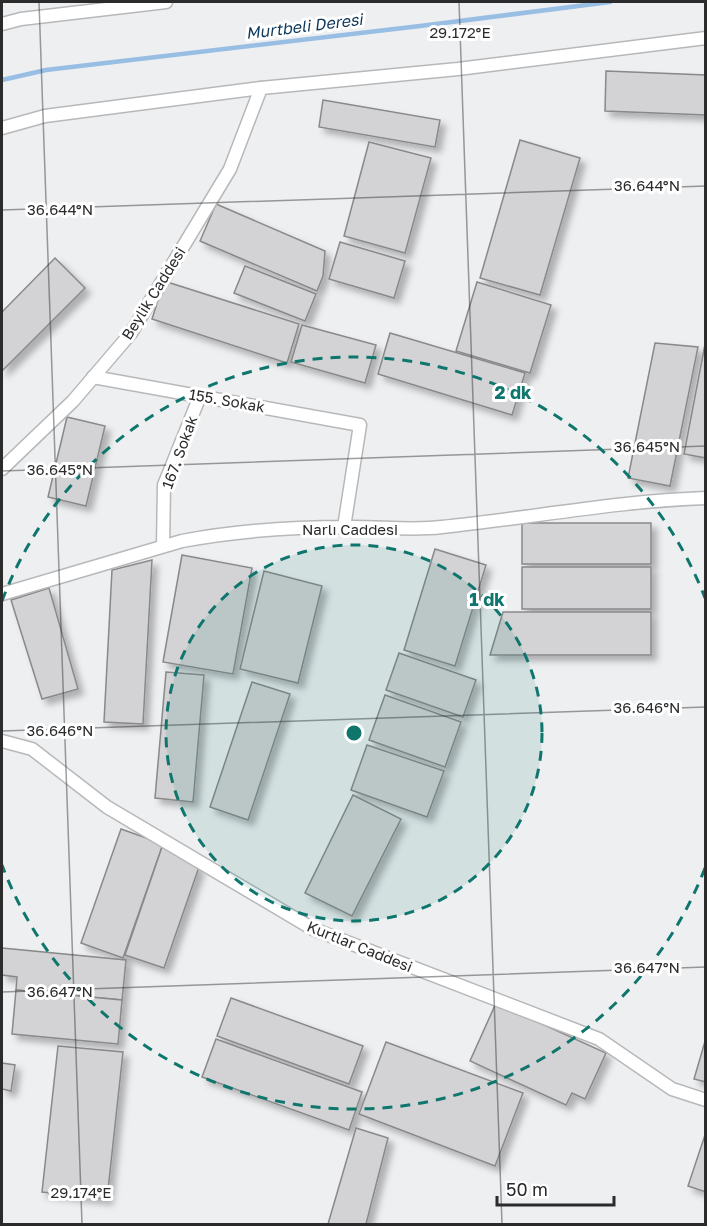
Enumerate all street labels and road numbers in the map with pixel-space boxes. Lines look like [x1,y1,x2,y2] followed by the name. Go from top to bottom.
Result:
[117,243,189,343] street label: Beylik Caddesi
[188,384,267,416] street label: 155. Sokak
[157,413,201,491] street label: 167. Sokak
[302,520,398,538] street label: Narlı Caddesi
[305,917,415,975] street label: Kurtlar Caddesi

